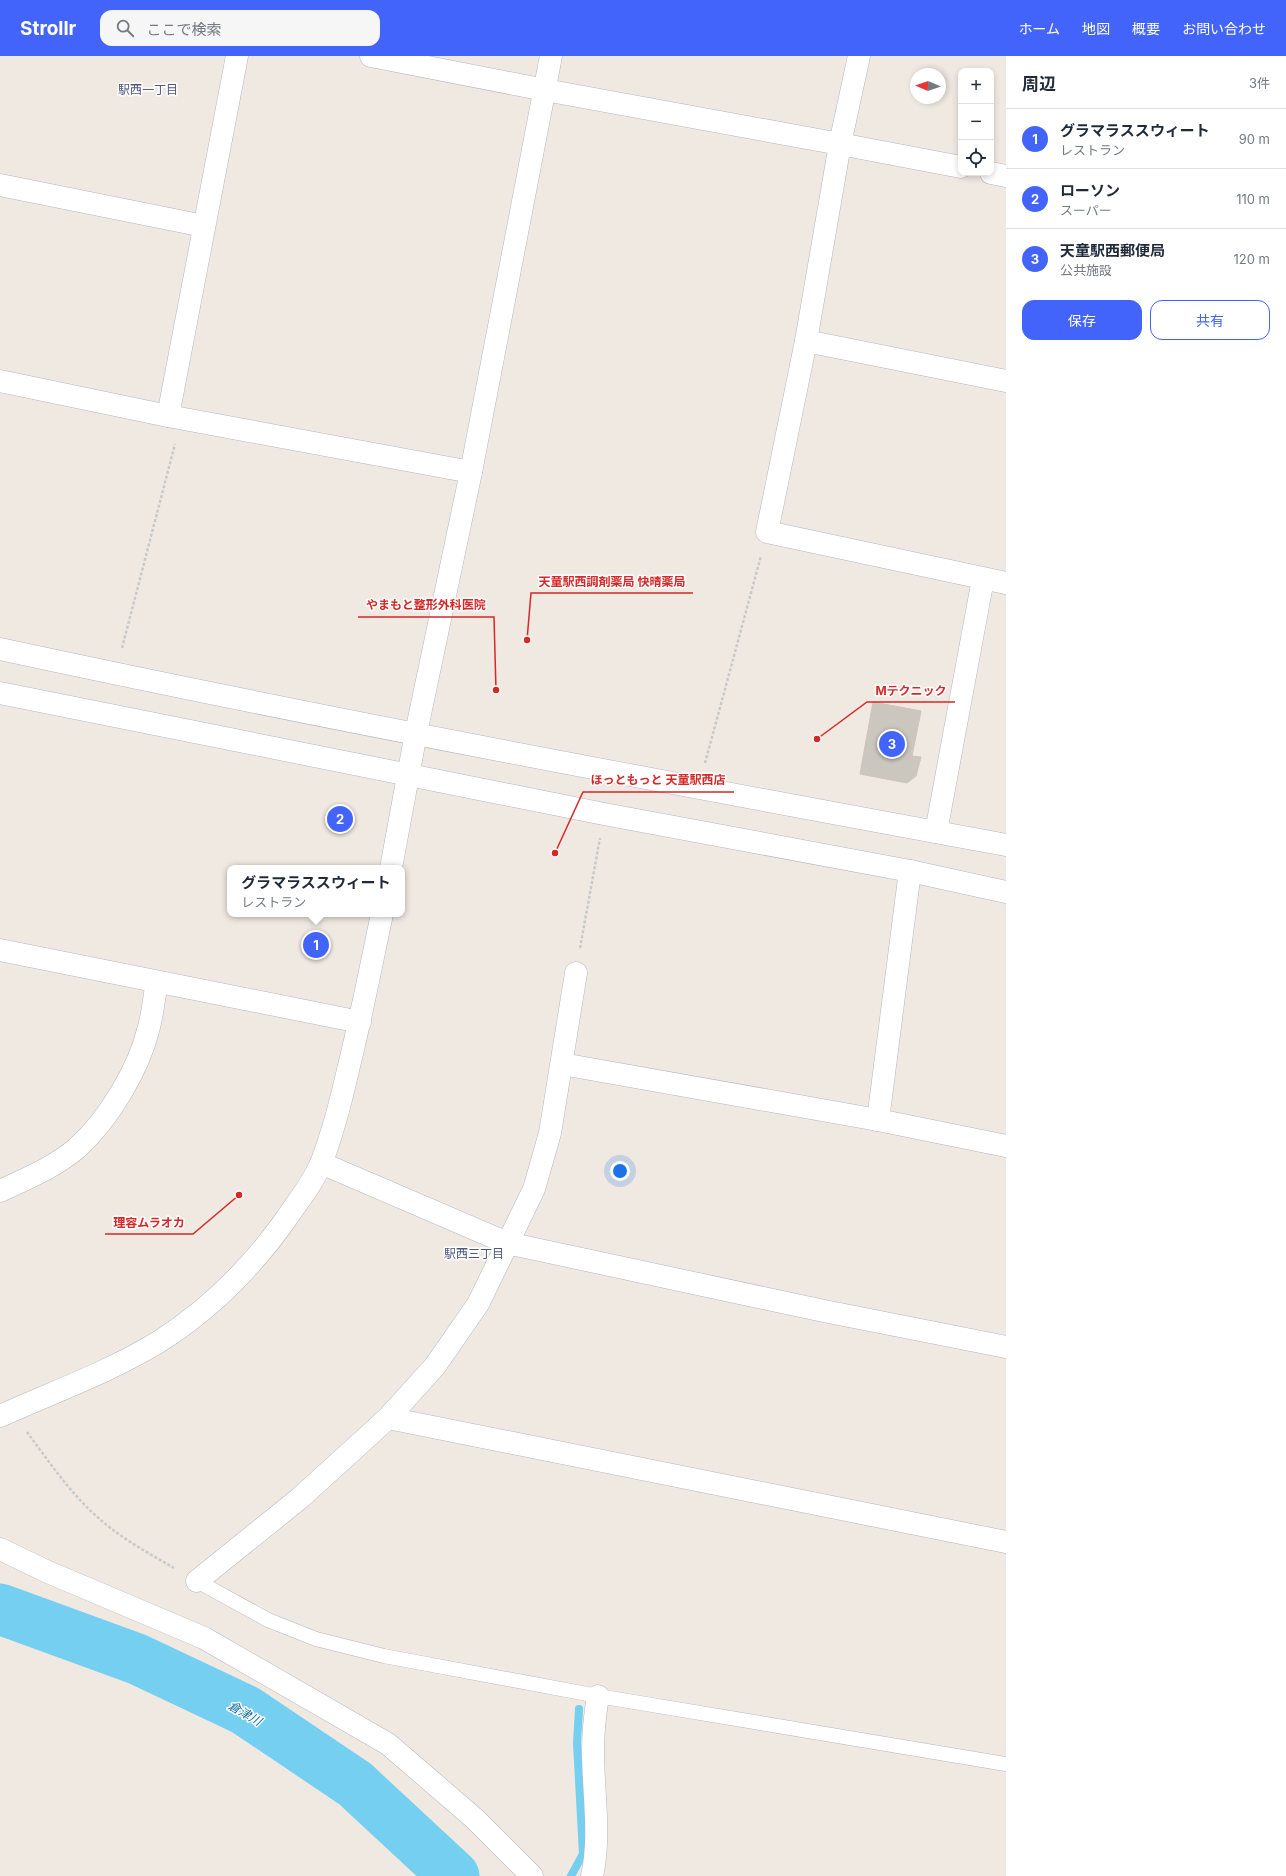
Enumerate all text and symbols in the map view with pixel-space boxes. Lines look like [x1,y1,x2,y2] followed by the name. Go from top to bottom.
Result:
[100,10,380,46] search box
[20,17,76,40] text: Strollr
[114,17,136,39] icon: search
[146,20,221,39] text: ここで検索
[1018,20,1060,37] text: ホーム
[1082,20,1110,37] text: 地図
[1132,20,1160,37] text: 概要
[1182,20,1266,37] text: お問い合わせ
[910,68,946,104] north arrow
[958,68,994,176] map controls
[958,68,994,104] button: +
[1022,74,1056,94] text: 周辺
[1249,75,1270,91] text: 3件
[118,82,178,97] district label: 駅西一丁目
[958,104,994,140] button: −
[1060,121,1210,140] text: グラマラススウィート
[1032,131,1038,147] text: 1
[1239,131,1270,147] text: 90 m
[958,140,994,176] button: locate
[1060,142,1125,158] text: レストラン
[1060,181,1120,200] text: ローソン
[1031,191,1039,207] text: 2
[1236,191,1270,207] text: 110 m
[1060,202,1112,218] text: スーパー
[1060,241,1165,260] text: 天童駅西郵便局
[1031,251,1039,267] text: 3
[1234,251,1270,267] text: 120 m
[1060,262,1112,278] text: 公共施設
[1022,300,1142,340] button: 保存
[1150,300,1270,340] button: 共有
[531,569,693,593] callout: 天童駅西調剤薬局 快晴薬局
[539,574,685,589] text: 天童駅西調剤薬局 快晴薬局
[358,593,494,617] callout: やまもと整形外科医院
[366,597,486,612] text: やまもと整形外科医院
[867,678,955,702] callout: Mテクニック
[875,683,947,698] text: Mテクニック
[879,729,905,759] pin: 3
[583,768,734,792] callout: ほっともっと 天童駅西店
[591,772,725,787] text: ほっともっと 天童駅西店
[327,804,353,834] pin: 2
[227,865,405,917] popup
[241,873,391,892] text: グラマラススウィート
[241,894,306,910] text: レストラン
[303,930,329,960] pin: 1
[610,1161,630,1181] your location
[105,1210,193,1234] callout: 理容ムラオカ
[113,1215,185,1230] text: 理容ムラオカ
[444,1246,504,1261] district label: 駅西三丁目
[226,1698,266,1729] water label: 倉津川

